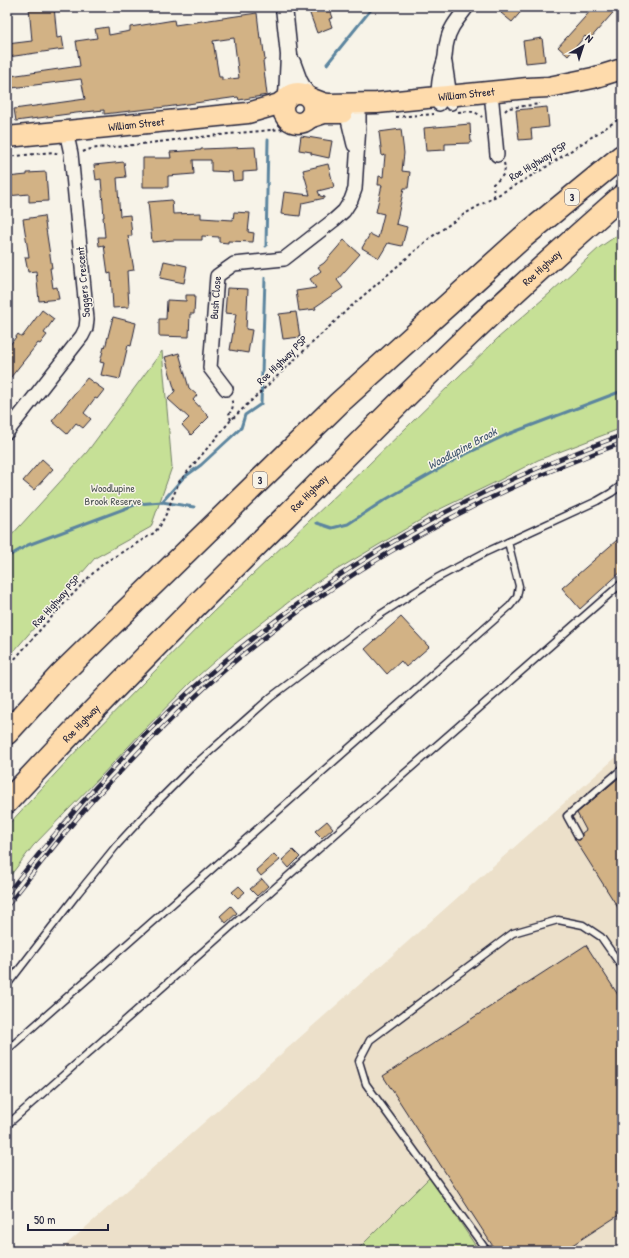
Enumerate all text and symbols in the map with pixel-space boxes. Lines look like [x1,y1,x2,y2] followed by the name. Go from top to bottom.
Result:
[563,26,603,66] north arrow
[583,31,596,46] text: N
[438,84,496,104] street label: William Street
[108,114,165,134] street label: William Street
[506,138,570,184] street label: Roe Highway PSP
[565,189,579,205] road number: 3
[73,246,93,318] street label: Saggers Crescent
[519,246,564,289] street label: Roe Highway
[207,275,224,320] street label: Bush Close
[254,332,310,388] street label: Roe Highway PSP
[425,422,500,473] water label: Woodlupine Brook
[287,471,331,515] street label: Roe Highway
[253,472,267,488] road number: 3
[85,481,142,508] park label: Woodlupine Brook Reserve
[29,572,83,630] street label: Roe Highway PSP
[59,701,103,745] street label: Roe Highway
[28,1206,108,1232] scale bar
[34,1211,55,1228] text: 50 m

